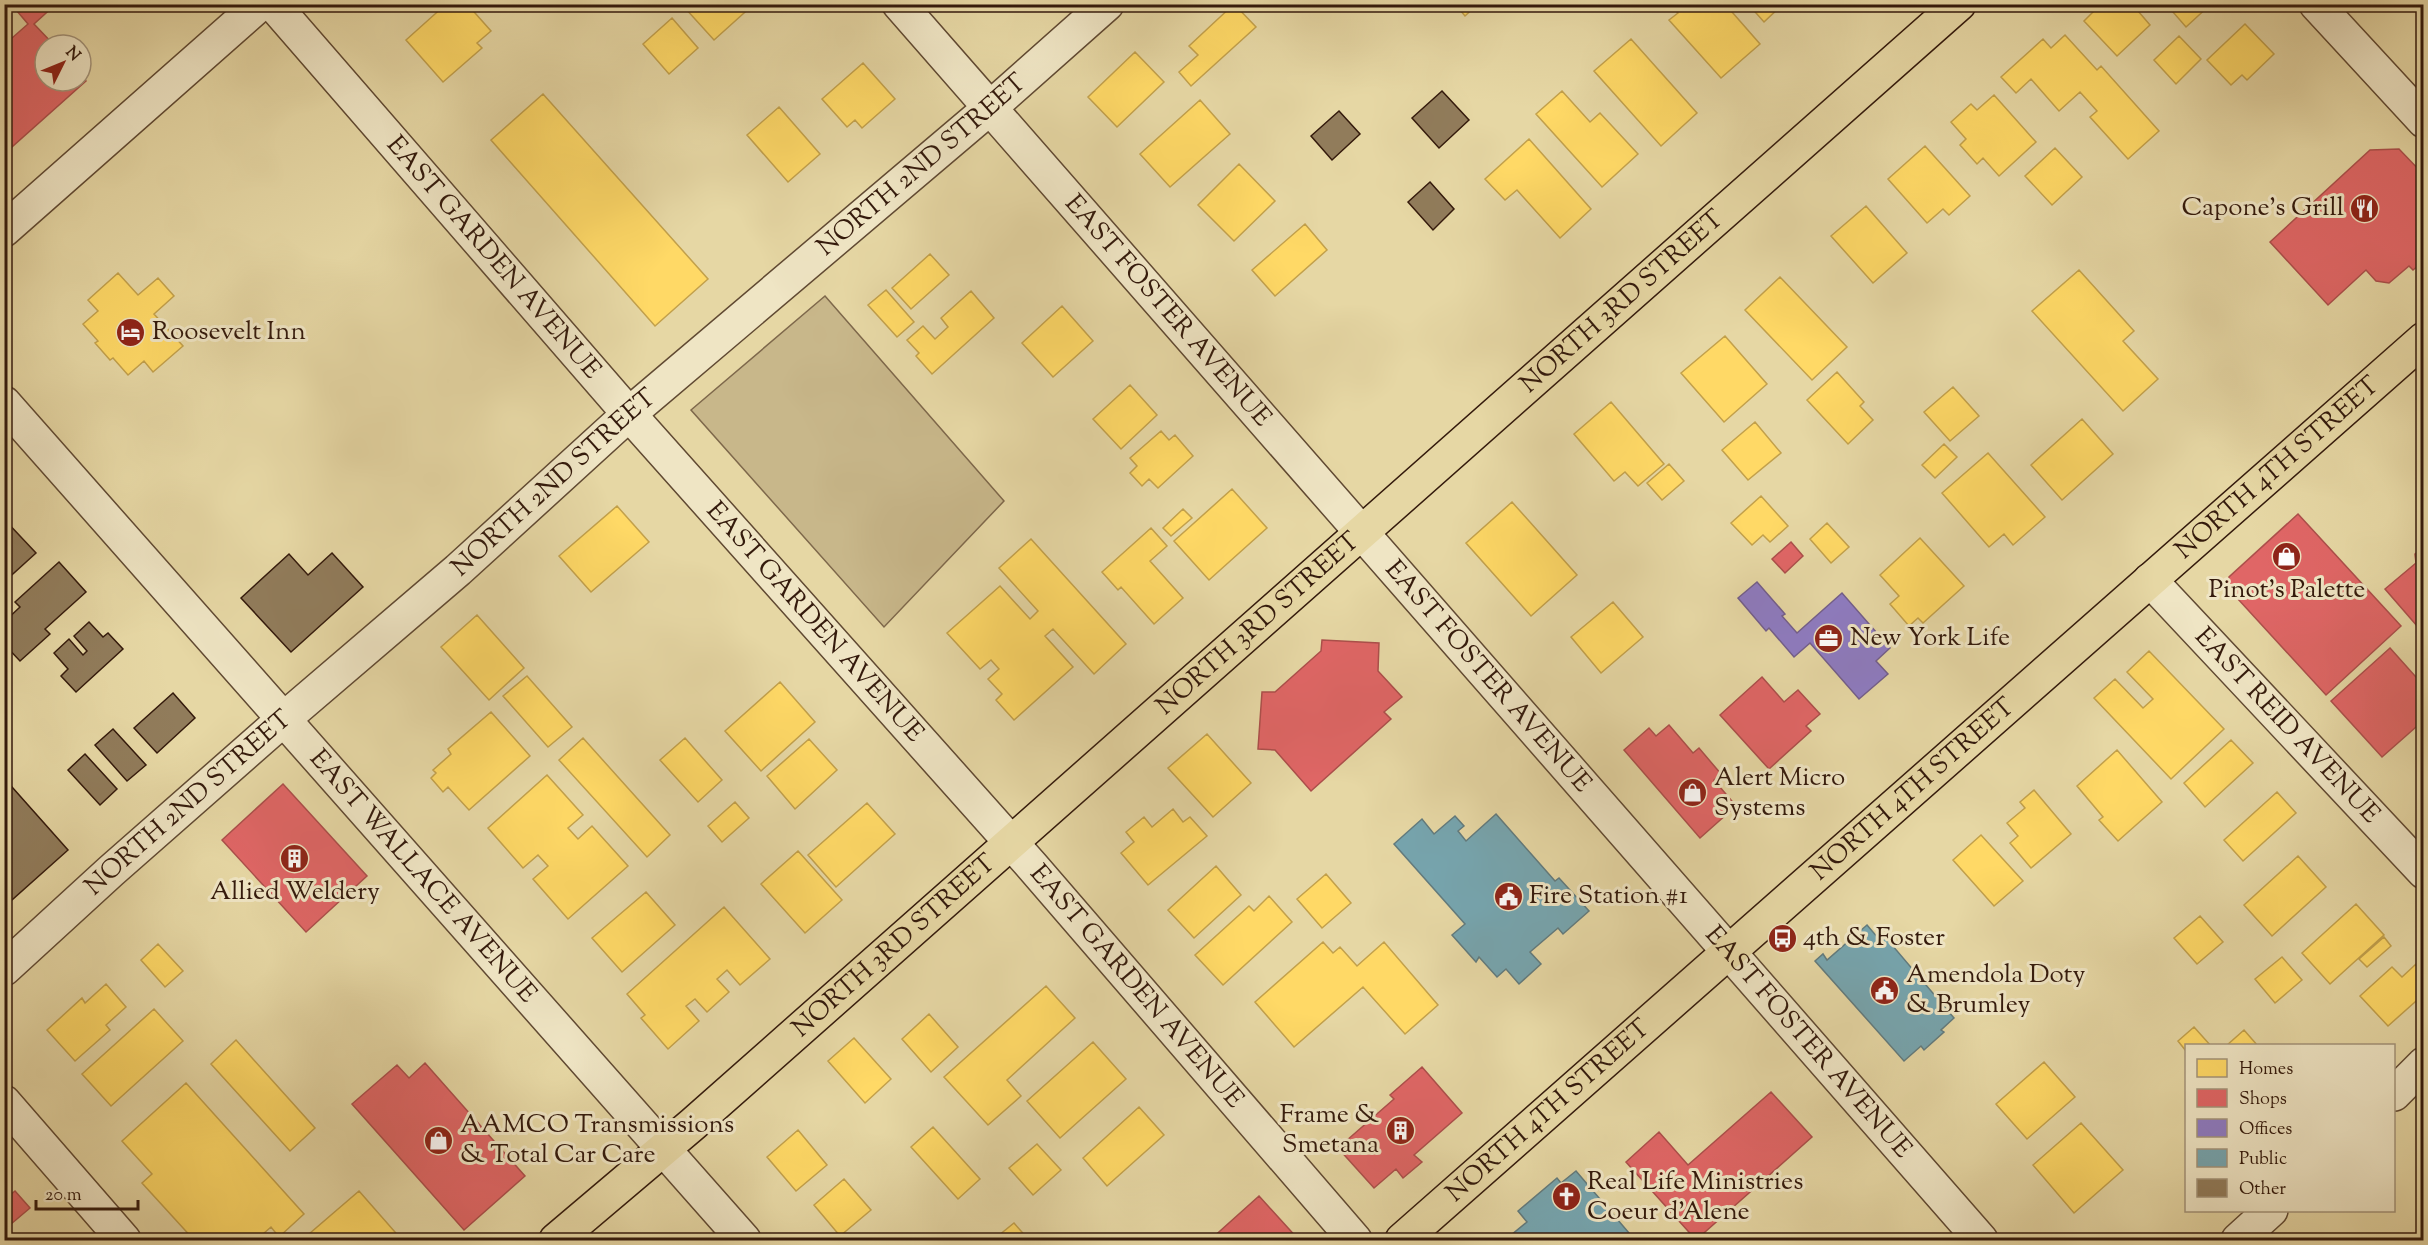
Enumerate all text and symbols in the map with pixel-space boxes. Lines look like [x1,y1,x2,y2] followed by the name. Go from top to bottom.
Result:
[33,33,93,93] north arrow
[59,42,85,67] text: N
[809,65,1035,265] street label: NORTH 2ND STREET
[377,128,609,388] street label: EAST GARDEN AVENUE
[1056,187,1280,435] street label: EAST FOSTER AVENUE
[2181,190,2344,227] place label: Capone's Grill
[2349,192,2381,224] restaurant icon: Capone's Grill
[1512,202,1732,402] street label: NORTH 3RD STREET
[152,314,306,351] place label: Roosevelt Inn
[115,316,147,348] hotel icon: Roosevelt Inn
[2167,368,2388,568] street label: NORTH 4TH STREET
[443,380,664,586] street label: NORTH 2ND STREET
[697,494,932,751] street label: EAST GARDEN AVENUE
[1148,524,1368,724] street label: NORTH 3RD STREET
[2271,540,2303,572] shop icon: Pinot's Palette
[1376,552,1600,801] street label: EAST FOSTER AVENUE
[2209,572,2365,609] place label: Pinot's Palette
[1850,620,2010,657] place label: New York Life
[2186,620,2388,832] street label: EAST REID AVENUE
[1813,622,1845,654] office icon: New York Life
[1803,689,2023,890] street label: NORTH 4TH STREET
[77,702,300,905] street label: NORTH 2ND STREET
[300,742,545,1012] street label: EAST WALLACE AVENUE
[1714,760,1845,827] place label: Alert Micro Systems
[1677,777,1709,809] shop icon: Alert Micro Systems
[279,842,311,874] building icon: Allied Weldery
[784,846,1004,1047] street label: NORTH 3RD STREET
[1020,857,1252,1117] street label: EAST GARDEN AVENUE
[210,874,380,911] place label: Allied Weldery
[1529,878,1688,915] place label: Fire Station #1
[1492,880,1524,912] public building icon: Fire Station #1
[1696,918,1920,1167] street label: EAST FOSTER AVENUE
[1803,920,1945,957] place label: 4th & Foster
[1766,922,1798,954] bus stop icon: 4th & Foster
[1906,957,2085,1024] place label: Amendola Doty & Brumley
[1869,974,1901,1006] public building icon: Amendola Doty & Brumley
[1438,1011,1658,1211] street label: NORTH 4TH STREET
[2185,1044,2395,1212] legend
[2239,1057,2293,1083] text: Homes
[2239,1087,2287,1113] text: Shops
[1280,1097,1379,1164] place label: Frame & Smetana
[460,1107,734,1174] place label: AAMCO Transmissions & Total Car Care
[1384,1114,1416,1146] building icon: Frame & Smetana
[2239,1117,2292,1143] text: Offices
[423,1124,455,1156] shop icon: AAMCO Transmissions & Total Car Care
[2239,1147,2287,1173] text: Public
[1587,1164,1803,1231] place label: Real Life Ministries Coeur d'Alene
[36,1173,138,1211] scale bar
[2239,1177,2286,1203] text: Other
[1550,1181,1582,1213] church icon: Real Life Ministries Coeur d'Alene
[45,1183,82,1209] text: 20 m

